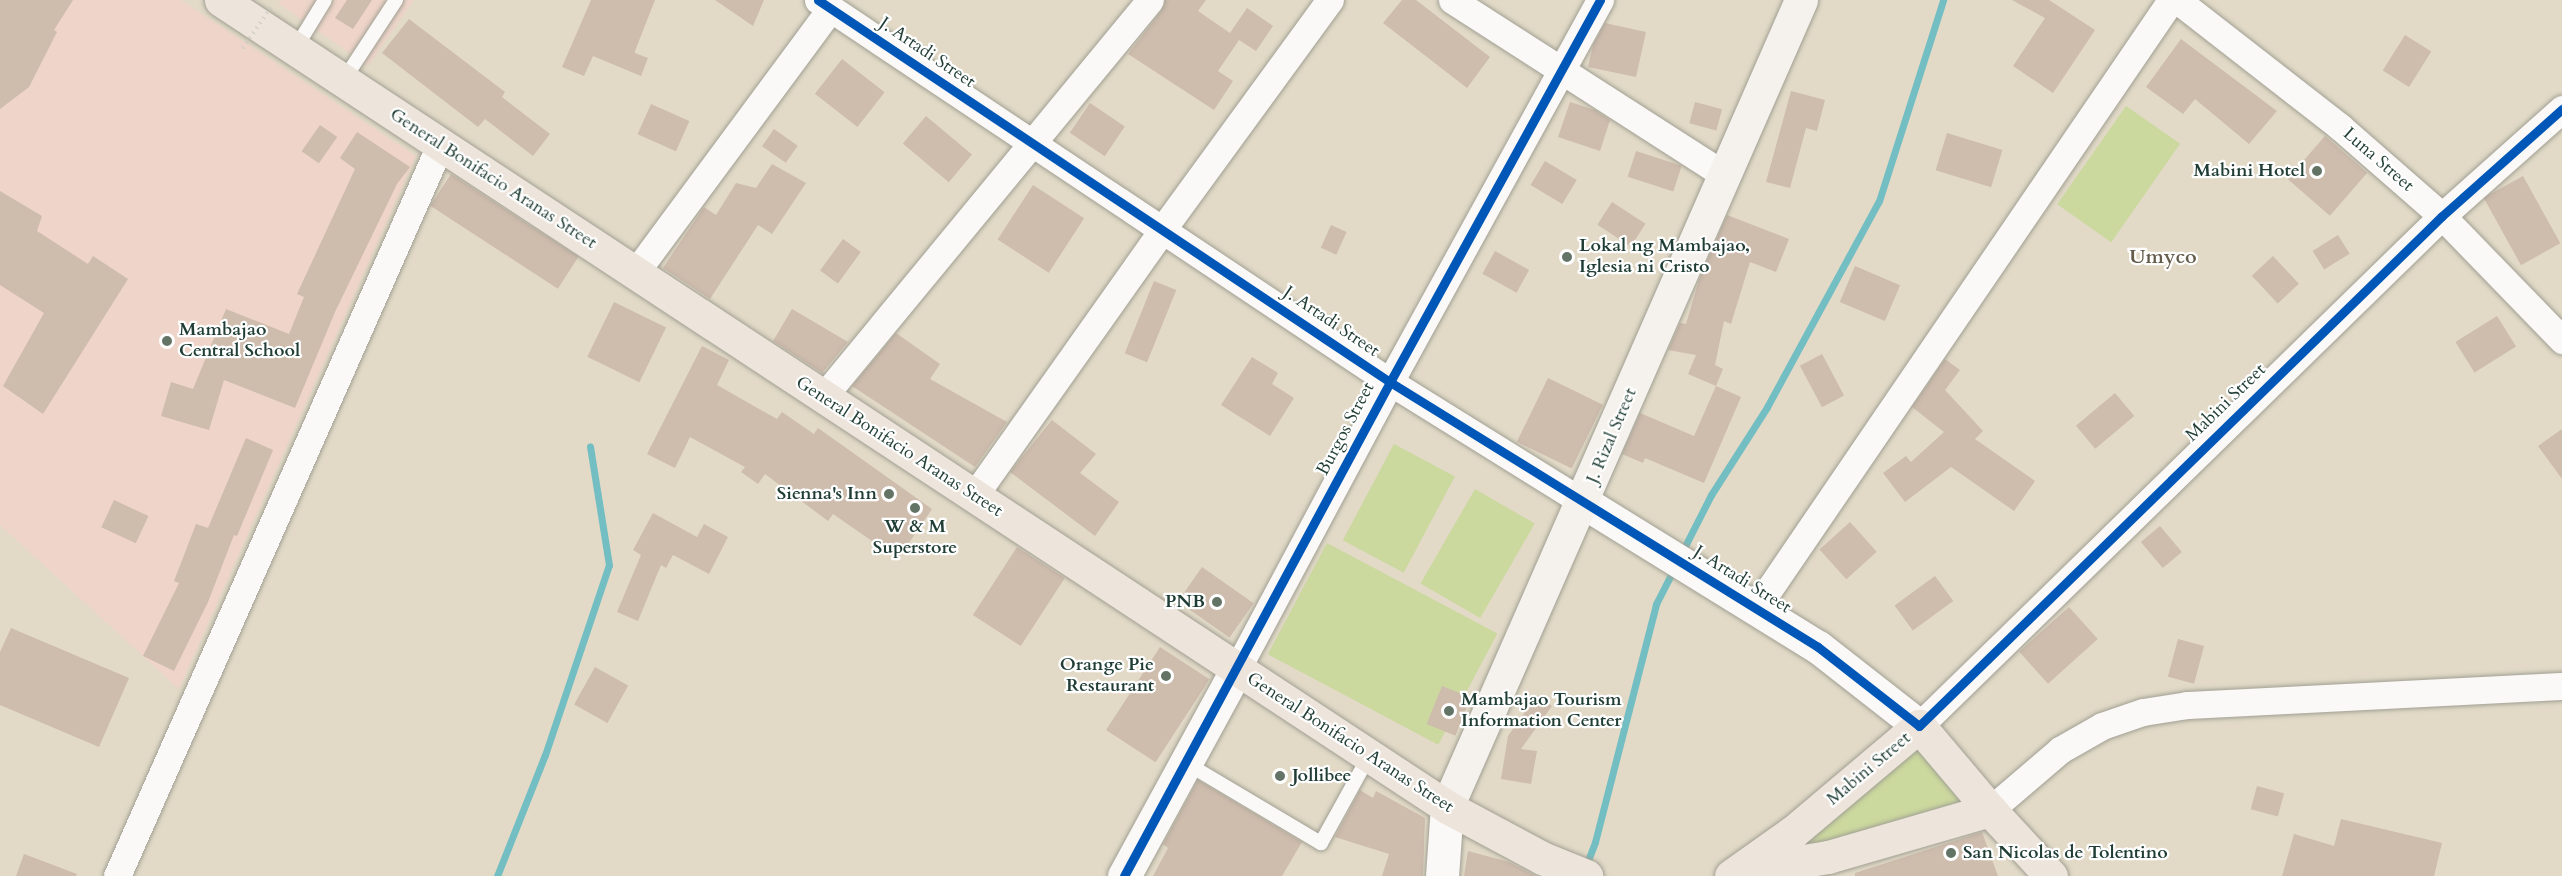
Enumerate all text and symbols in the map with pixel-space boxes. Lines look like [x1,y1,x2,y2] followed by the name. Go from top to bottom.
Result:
[875,13,979,93] street label: J. Artadi Street
[386,104,600,254] street label: General Bonifacio Aranas Street
[2338,123,2418,197] street label: Luna Street
[2194,160,2305,182] place label: Mabini Hotel
[2310,164,2324,178] marker: Mabini Hotel
[1579,236,1750,278] place label: Lokal ng Mambajao, Iglesia ni Cristo
[2129,244,2197,268] district label: Umyco
[1560,250,1574,264] marker: Lokal ng Mambajao, Iglesia ni Cristo
[1279,282,1383,362] street label: J. Artadi Street
[179,320,300,362] place label: Mambajao Central School
[160,334,174,348] marker: Mambajao Central School
[2181,359,2271,447] street label: Mabini Street
[792,372,1006,522] street label: General Bonifacio Aranas Street
[1312,379,1380,479] street label: Burgos Street
[1582,385,1642,487] street label: J. Rizal Street
[777,483,877,505] place label: Sienna's Inn
[882,487,896,501] marker: Sienna's Inn
[908,501,922,515] marker: W & M Superstore
[873,517,957,560] place label: W & M Superstore
[1689,541,1795,619] street label: J. Artadi Street
[1165,591,1205,613] place label: PNB
[1210,595,1224,609] marker: PNB
[1060,655,1154,698] place label: Orange Pie Restaurant
[1243,668,1457,818] street label: General Bonifacio Aranas Street
[1159,669,1173,683] marker: Orange Pie Restaurant
[1461,690,1621,732] place label: Mambajao Tourism Information Center
[1442,704,1456,718] marker: Mambajao Tourism Information Center
[1823,728,1915,810] street label: Mabini Street
[1292,765,1351,787] place label: Jollibee
[1273,769,1287,783] marker: Jollibee
[1963,842,2168,864] place label: San Nicolas de Tolentino
[1944,846,1958,860] marker: San Nicolas de Tolentino

